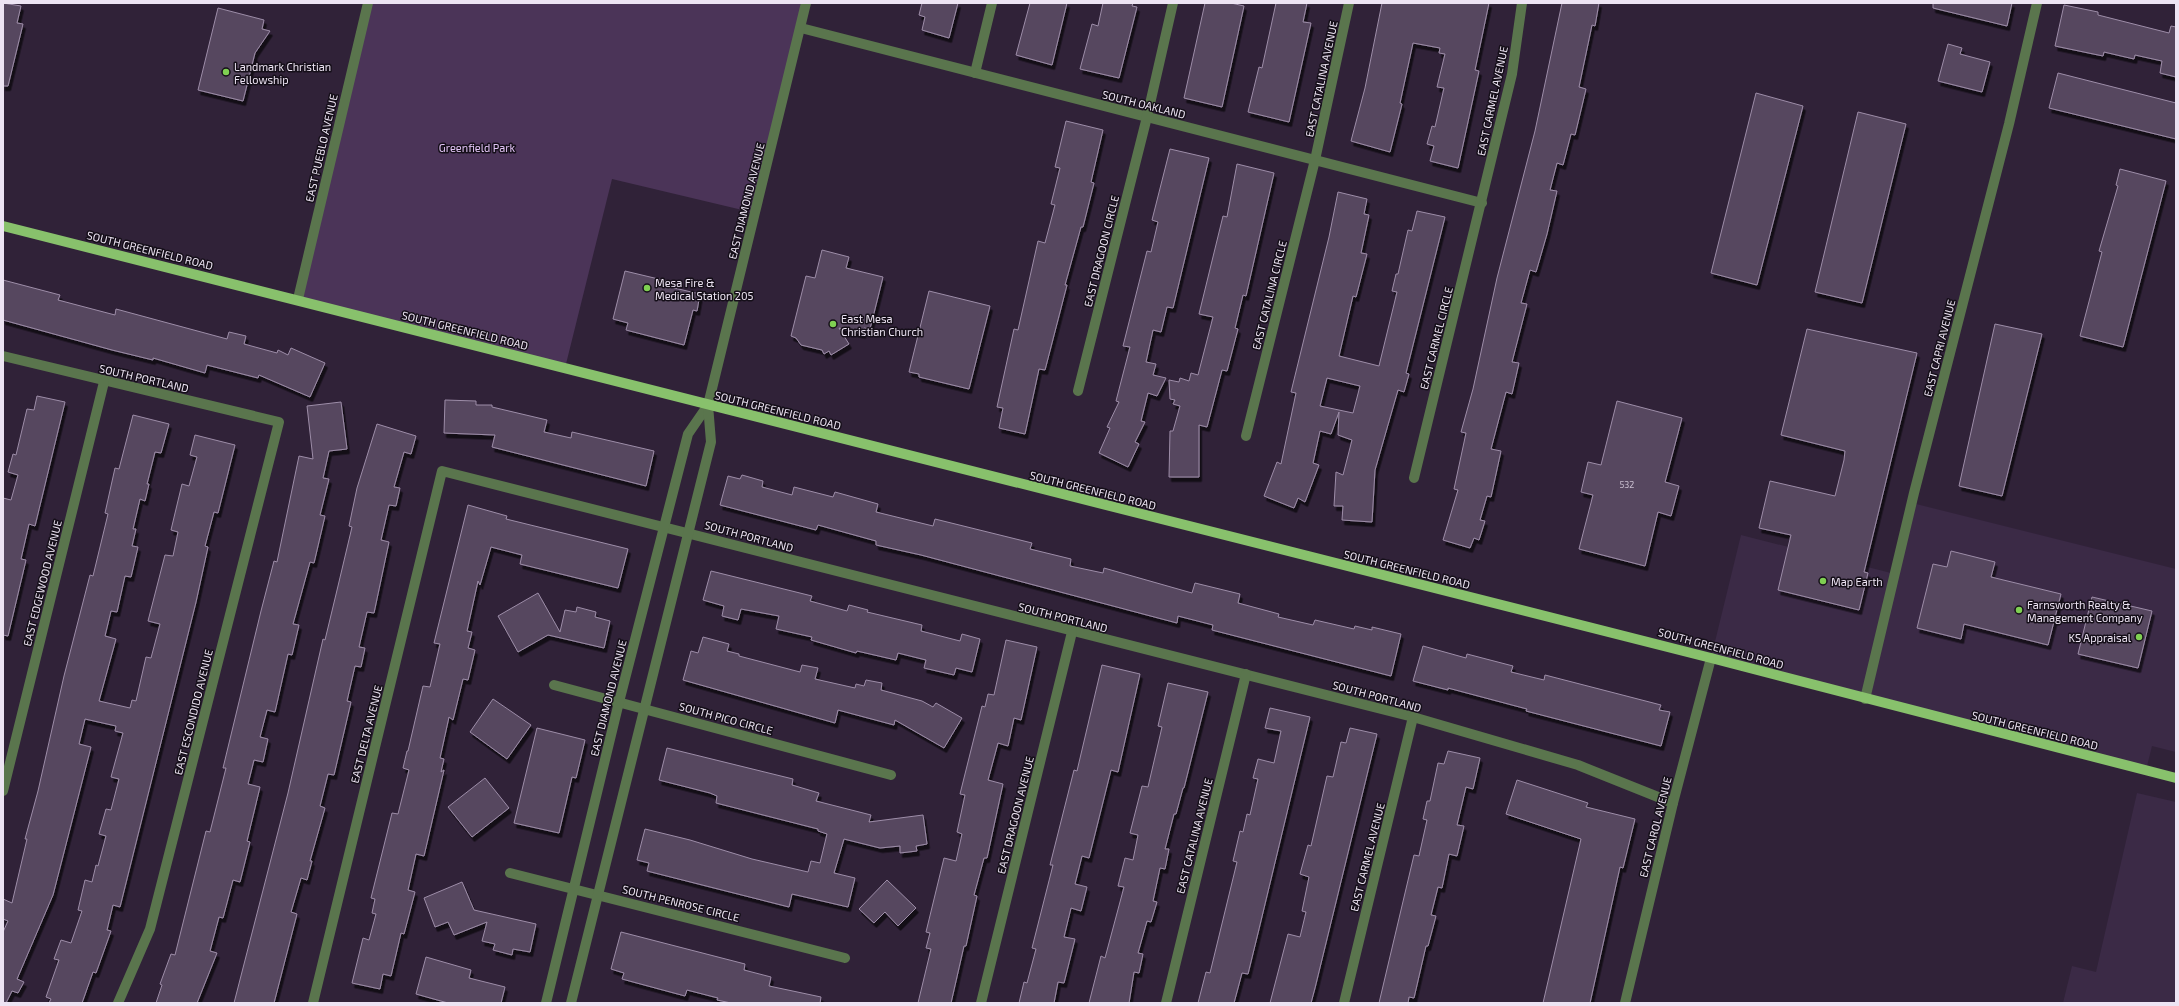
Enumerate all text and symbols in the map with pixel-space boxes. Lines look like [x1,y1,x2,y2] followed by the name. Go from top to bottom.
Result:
[1302,20,1340,138] street label: EAST CATALINA AVENUE
[1474,45,1510,157] street label: EAST CARMEL AVENUE
[234,60,331,86] place label: Landmark Christian Fellowship
[221,67,231,77] marker: Landmark Christian Fellowship
[1101,87,1187,121] street label: SOUTH OAKLAND
[302,93,340,203] street label: EAST PUEBLO AVENUE
[439,141,516,154] park label: Greenfield Park
[725,141,767,261] street label: EAST DIAMOND AVENUE
[1081,194,1121,308] street label: EAST DRAGOON CIRCLE
[86,228,214,272] street label: SOUTH GREENFIELD ROAD
[1249,239,1289,351] street label: EAST CATALINA CIRCLE
[655,276,754,302] place label: Mesa Fire & Medical Station 205
[642,283,652,293] marker: Mesa Fire & Medical Station 205
[1417,285,1455,391] street label: EAST CARMEL CIRCLE
[1921,298,1957,398] street label: EAST CAPRI AVENUE
[401,308,529,352] street label: SOUTH GREENFIELD ROAD
[841,312,923,338] place label: East Mesa Christian Church
[828,319,838,329] marker: East Mesa Christian Church
[98,361,190,395] street label: SOUTH PORTLAND
[714,388,842,432] street label: SOUTH GREENFIELD ROAD
[1029,468,1157,512] street label: SOUTH GREENFIELD ROAD
[1620,479,1634,490] house number: 532
[703,518,795,554] street label: SOUTH PORTLAND
[20,519,64,647] street label: EAST EDGEWOOD AVENUE
[1343,547,1471,591] street label: SOUTH GREENFIELD ROAD
[1831,575,1883,588] place label: Map Earth
[1818,576,1828,586] marker: Map Earth
[2027,598,2143,624] place label: Farnsworth Realty & Management Company
[1017,600,1109,634] street label: SOUTH PORTLAND
[2014,605,2024,615] marker: Farnsworth Realty & Management Company
[1657,625,1785,671] street label: SOUTH GREENFIELD ROAD
[2068,631,2132,644] place label: KS Appraisal
[2134,632,2144,642] marker: KS Appraisal
[587,638,629,758] street label: EAST DIAMOND AVENUE
[171,648,215,776] street label: EAST ESCONDIDO AVENUE
[1331,678,1423,714] street label: SOUTH PORTLAND
[347,684,385,784] street label: EAST DELTA AVENUE
[678,699,774,737] street label: SOUTH PICO CIRCLE
[1971,708,2099,752] street label: SOUTH GREENFIELD ROAD
[994,755,1036,875] street label: EAST DRAGOON AVENUE
[1636,775,1674,879] street label: EAST CAROL AVENUE
[1173,777,1215,895] street label: EAST CATALINA AVENUE
[1347,801,1387,913] street label: EAST CARMEL AVENUE
[621,882,741,924] street label: SOUTH PENROSE CIRCLE

